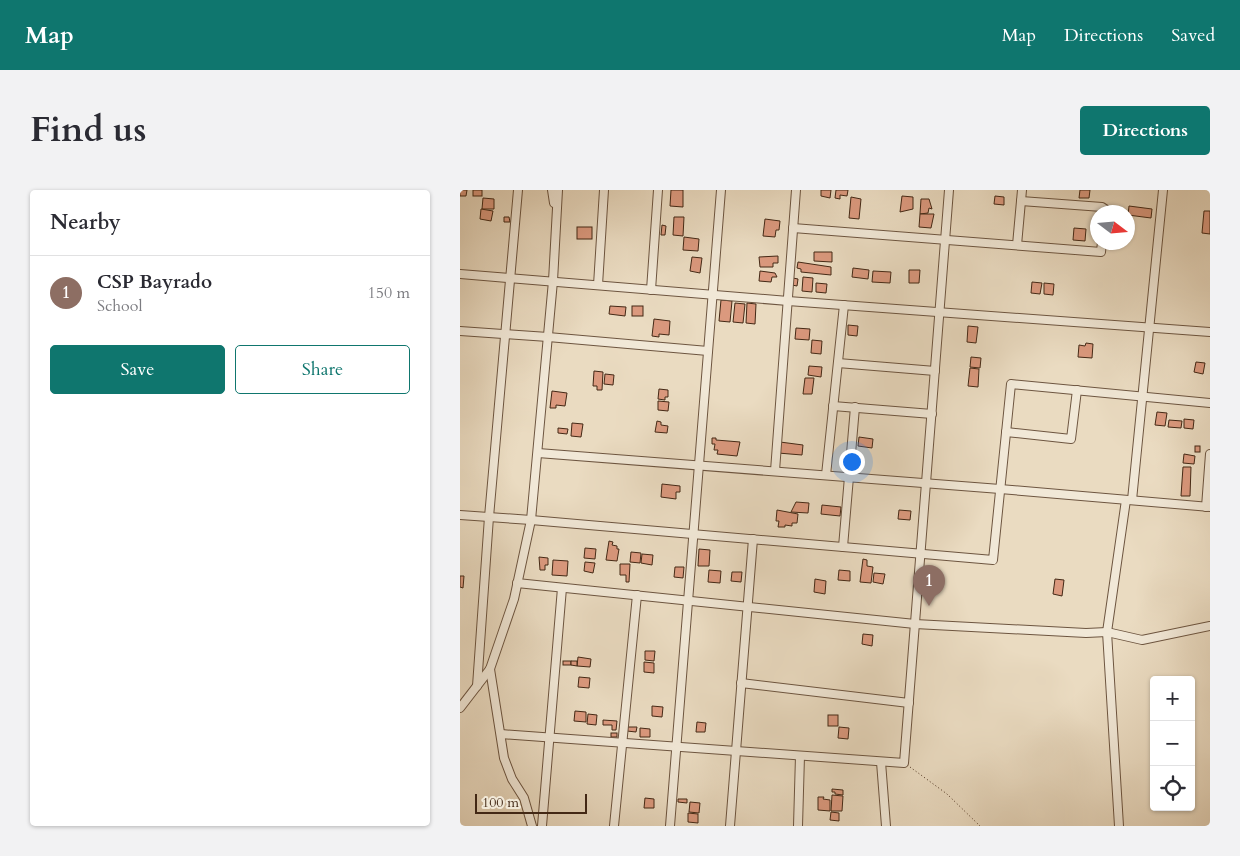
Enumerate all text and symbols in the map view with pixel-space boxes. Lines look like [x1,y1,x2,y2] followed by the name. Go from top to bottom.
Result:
[25,19,74,52] text: Map
[1002,23,1036,48] text: Map
[1064,23,1143,48] text: Directions
[1171,23,1215,48] text: Saved
[30,106,146,154] text: Find us
[1080,106,1210,155] button: Directions
[1090,205,1135,250] north arrow
[50,208,121,237] text: Nearby
[97,269,212,295] text: CSP Bayrado
[62,282,70,304] text: 1
[368,282,410,304] text: 150 m
[97,295,142,317] text: School
[50,345,225,394] button: Save
[235,345,410,394] button: Share
[839,449,865,475] your location
[913,565,945,606] pin: 1
[1150,676,1195,811] map controls
[1150,676,1195,721] button: +
[1150,721,1195,766] button: −
[1150,766,1195,811] button: locate
[475,791,588,814] scale bar
[482,793,519,812] text: 100 m

